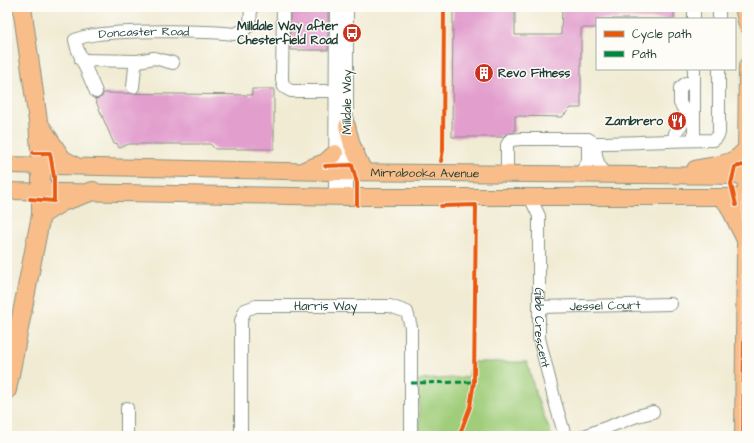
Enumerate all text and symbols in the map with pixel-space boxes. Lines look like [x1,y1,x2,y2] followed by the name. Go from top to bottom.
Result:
[237,18,339,49] place label: Milldale Way after Chesterfield Road
[596,18,736,70] legend
[341,22,363,44] bus stop icon: Milldale Way after Chesterfield Road
[98,23,189,43] street label: Doncaster Road
[632,26,691,44] text: Cycle path
[632,46,657,63] text: Path
[473,62,495,84] building icon: Revo Fitness
[498,65,570,82] place label: Revo Fitness
[339,69,357,134] street label: Milldale Way
[666,110,688,132] restaurant icon: Zambrero
[605,113,663,130] place label: Zambrero
[370,164,480,182] street label: Mirrabooka Avenue
[531,287,555,370] street label: Gibb Crescent
[569,296,641,315] street label: Jessel Court
[294,298,358,316] street label: Harris Way

